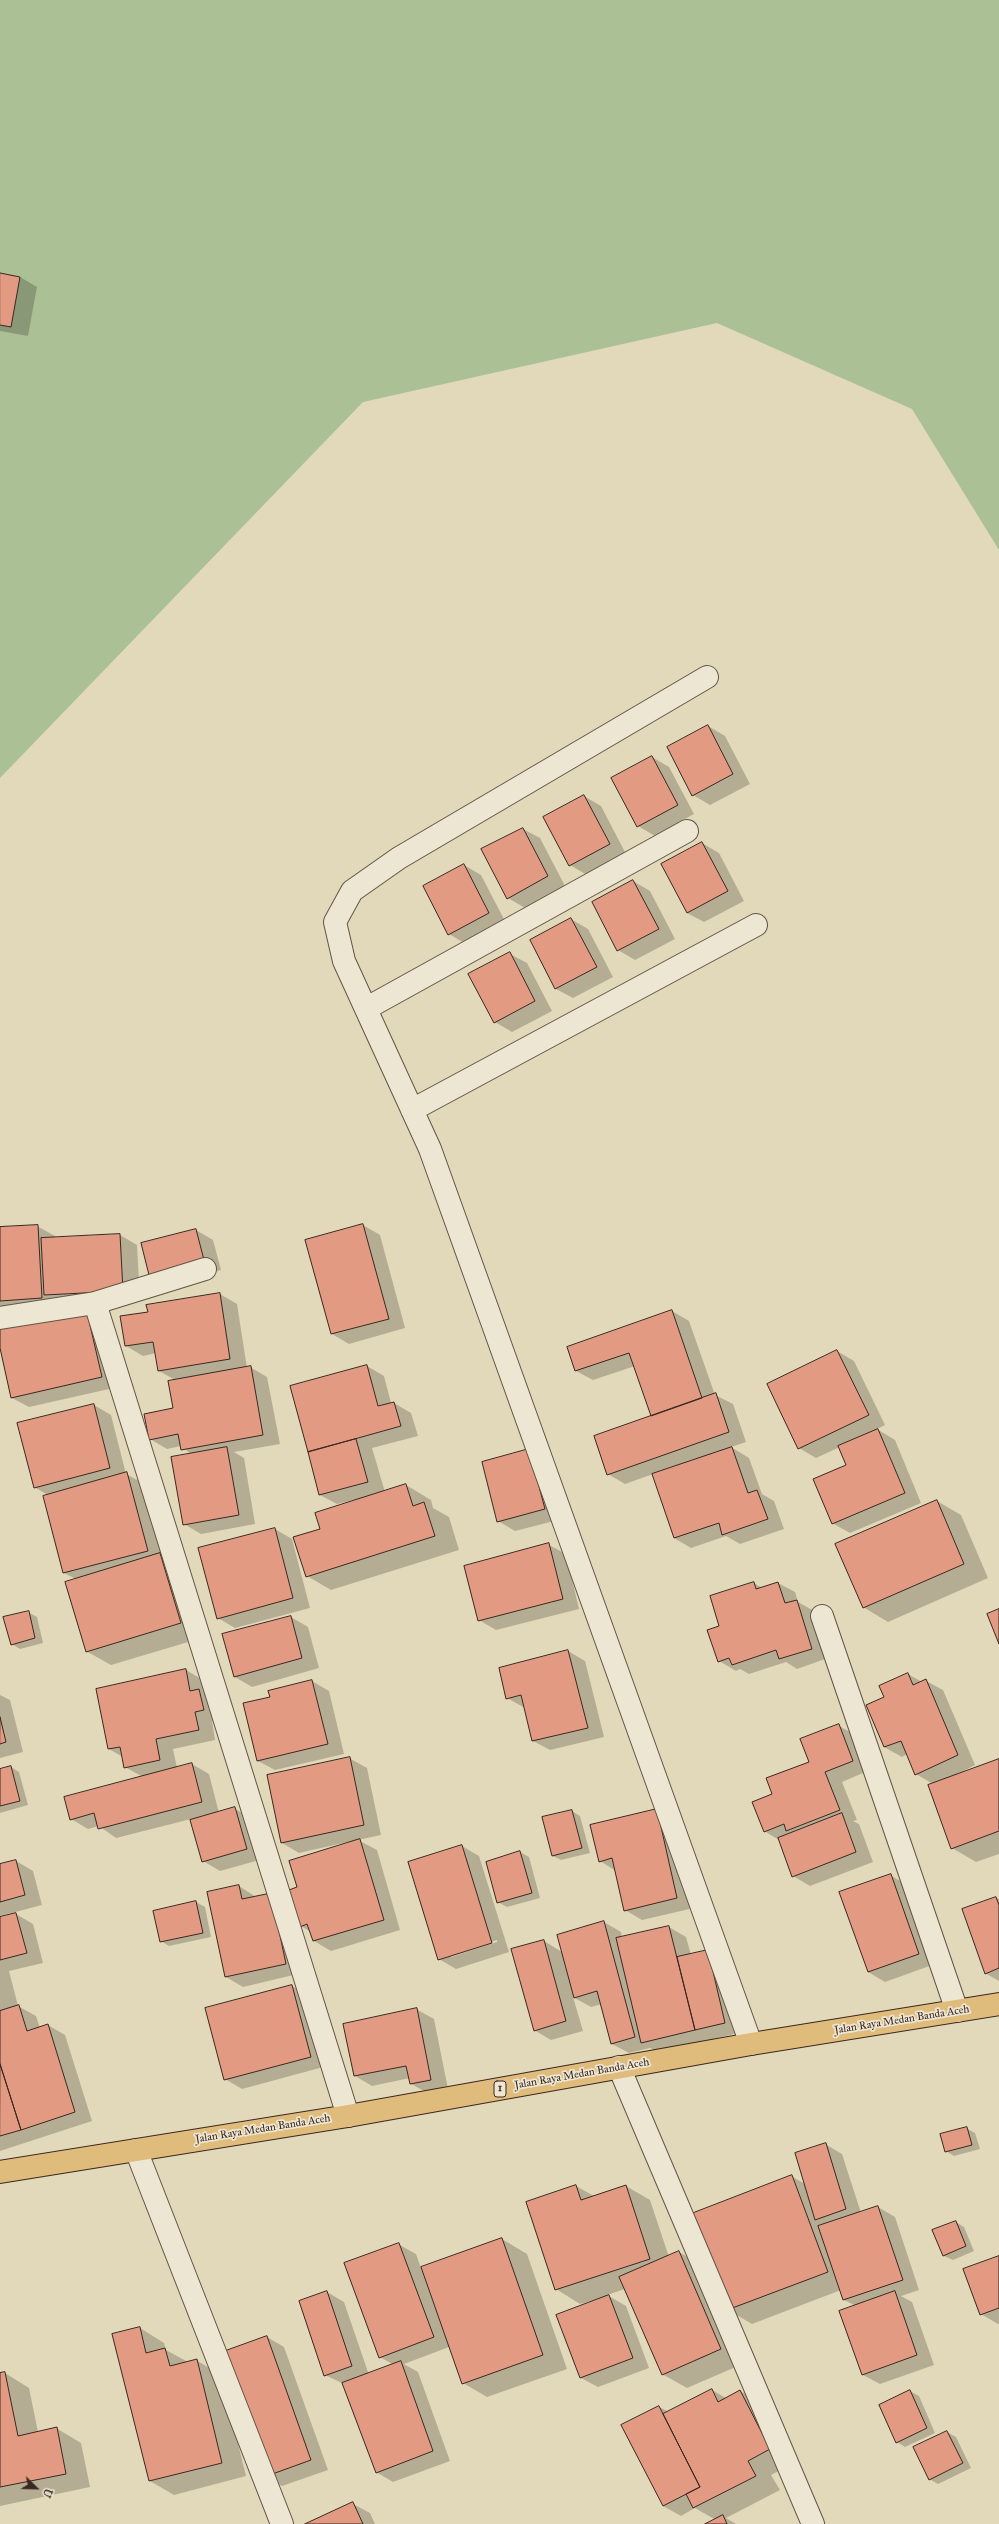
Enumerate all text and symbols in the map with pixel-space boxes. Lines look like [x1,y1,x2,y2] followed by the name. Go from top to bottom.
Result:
[834,2003,970,2037] street label: Jalan Raya Medan Banda Aceh
[514,2056,650,2092] street label: Jalan Raya Medan Banda Aceh
[494,2081,506,2097] road number: 1
[195,2112,331,2146] street label: Jalan Raya Medan Banda Aceh
[16,2468,56,2508] north arrow
[40,2486,55,2499] text: U

